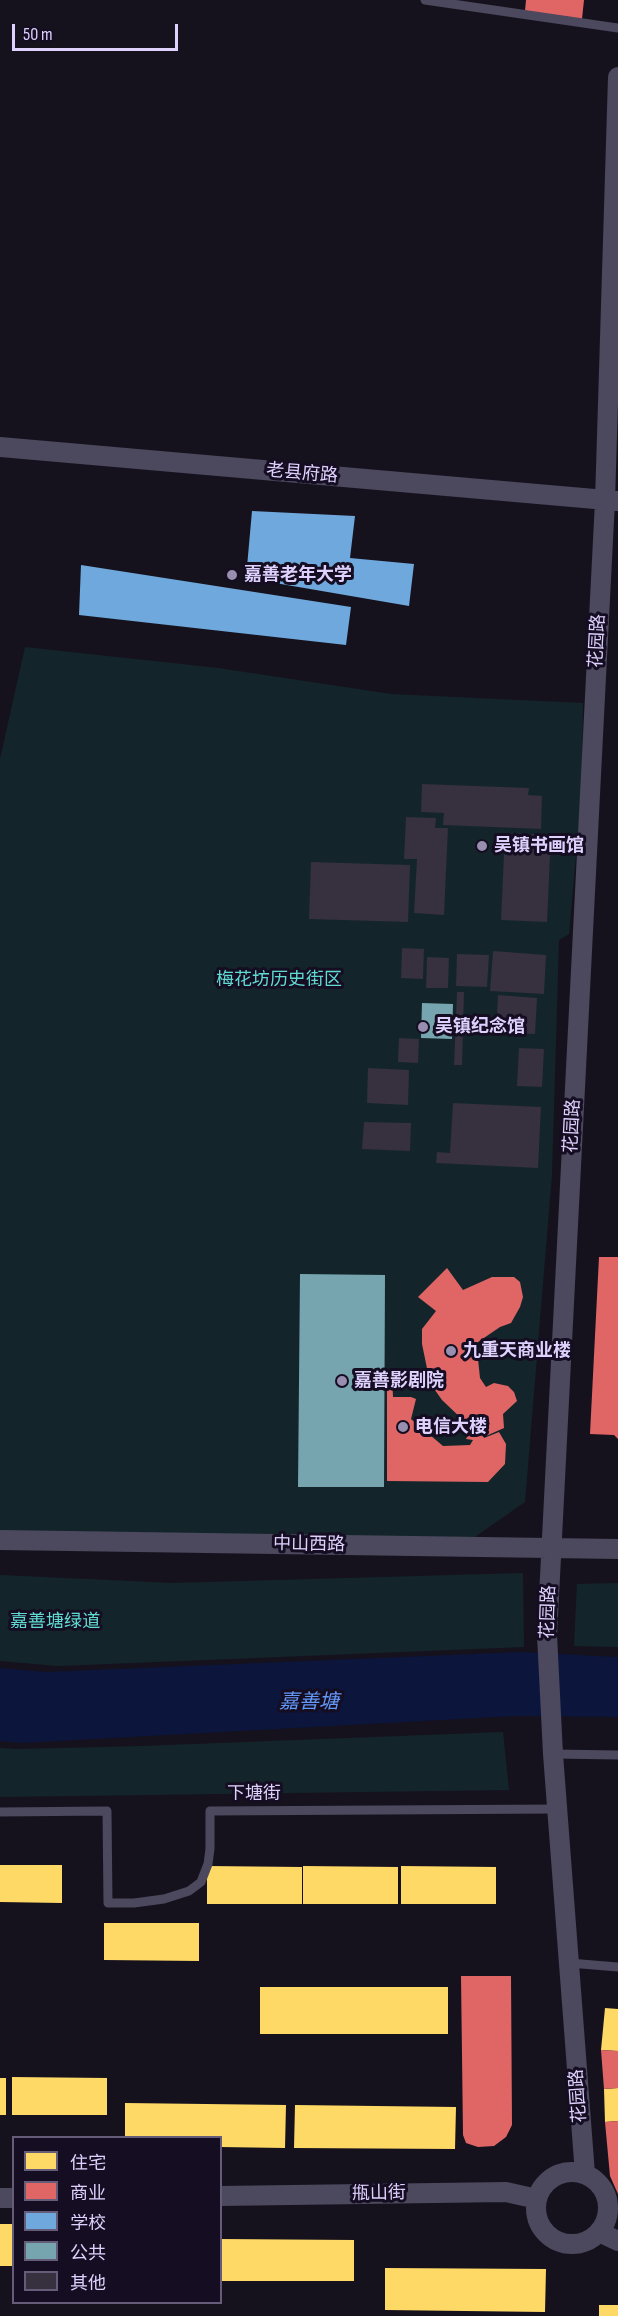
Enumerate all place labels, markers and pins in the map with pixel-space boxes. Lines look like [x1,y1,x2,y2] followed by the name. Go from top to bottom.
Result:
[244,564,352,586] place label: 嘉善老年大学
[225,568,239,582] marker: 嘉善老年大学
[494,835,584,857] place label: 吴镇书画馆
[475,839,489,853] marker: 吴镇书画馆
[435,1016,525,1038] place label: 吴镇纪念馆
[416,1020,430,1034] marker: 吴镇纪念馆
[463,1340,571,1362] place label: 九重天商业楼
[444,1344,458,1358] marker: 九重天商业楼
[354,1370,444,1392] place label: 嘉善影剧院
[335,1374,349,1388] marker: 嘉善影剧院
[415,1416,487,1438] place label: 电信大楼
[396,1420,410,1434] marker: 电信大楼

